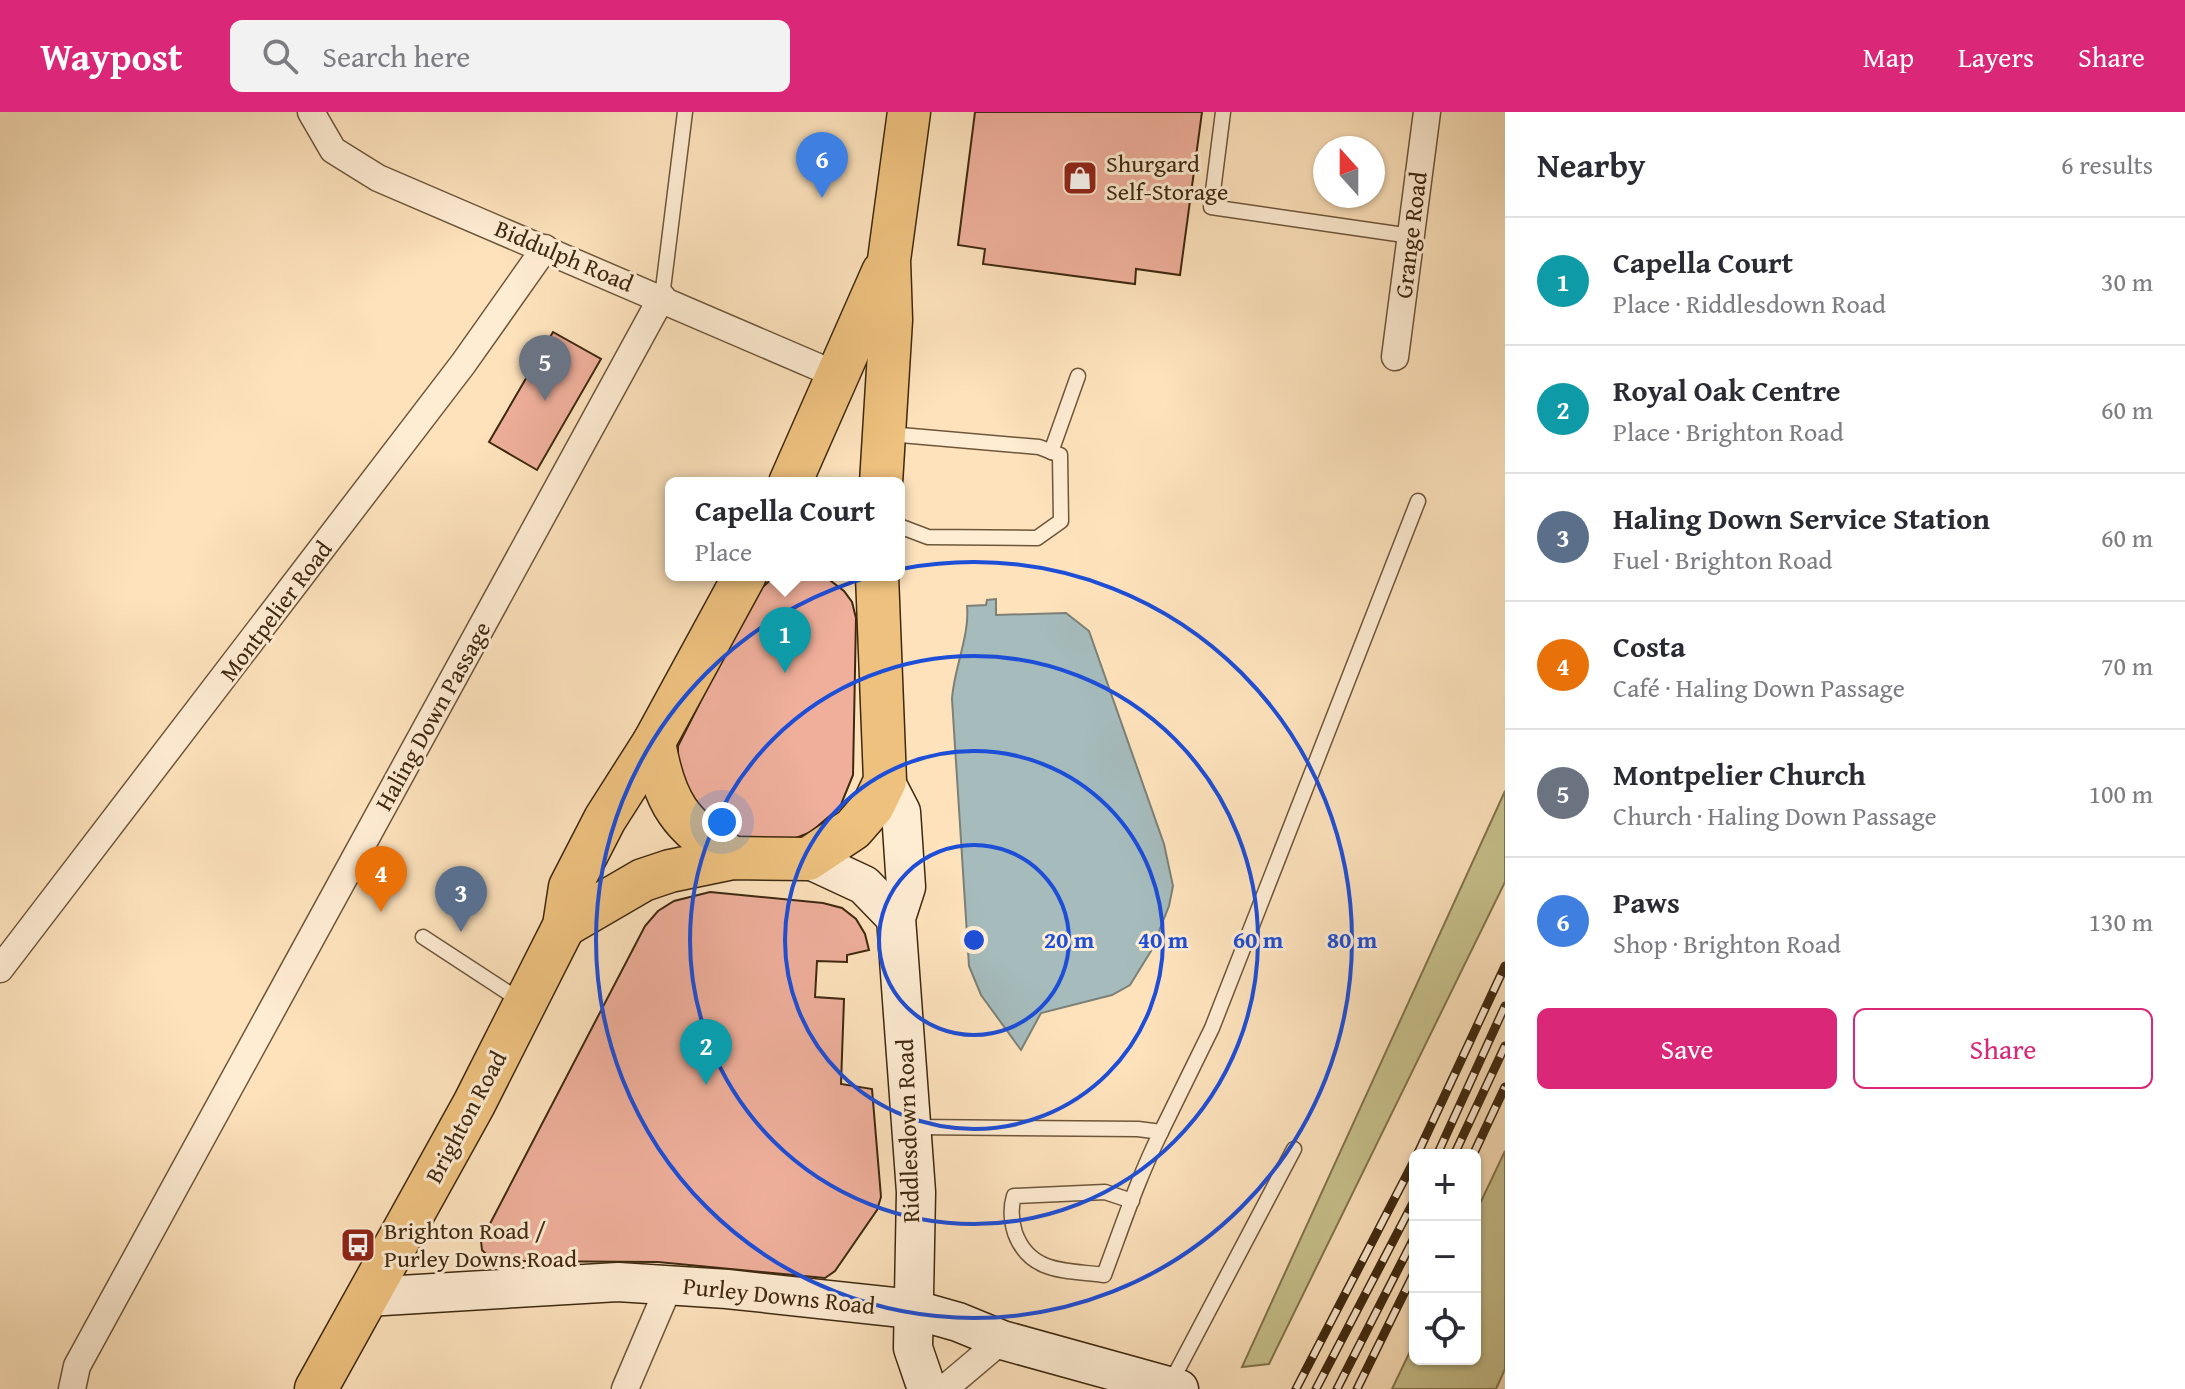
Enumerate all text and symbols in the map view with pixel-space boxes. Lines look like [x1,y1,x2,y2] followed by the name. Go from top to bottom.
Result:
[230,20,790,92] search box
[40,28,182,84] text: Waypost
[258,34,302,78] icon: search
[322,34,470,78] text: Search here
[1863,36,1914,77] text: Map
[1958,36,2034,77] text: Layers
[2078,36,2145,77] text: Share
[796,132,848,198] pin: 6
[1313,136,1385,208] north arrow
[1537,140,1646,189] text: Nearby
[2061,145,2153,184] text: 6 results
[1106,146,1228,209] place label: Shurgard Self-Storage
[1061,159,1099,197] shop icon: Shurgard Self-Storage
[1385,169,1436,300] street label: Grange Road
[489,211,639,301] street label: Biddulph Road
[1613,240,1793,284] text: Capella Court
[1556,262,1570,301] text: 1
[2101,262,2153,301] text: 30 m
[1613,284,1886,323] text: Place · Riddlesdown Road
[519,335,571,401] pin: 5
[1613,368,1841,412] text: Royal Oak Centre
[1556,390,1570,429] text: 2
[2101,390,2153,429] text: 60 m
[1613,412,1844,451] text: Place · Brighton Road
[665,477,905,581] popup
[695,488,875,532] text: Capella Court
[1613,496,1990,540] text: Haling Down Service Station
[1556,518,1570,557] text: 3
[2101,518,2153,557] text: 60 m
[695,532,752,571] text: Place
[211,533,340,688] street label: Montpelier Road
[1613,540,1832,579] text: Fuel · Brighton Road
[759,607,811,673] pin: 1
[366,615,499,817] street label: Haling Down Passage
[1613,624,1686,668] text: Costa
[1556,646,1570,685] text: 4
[2101,646,2153,685] text: 70 m
[1613,668,1905,707] text: Café · Haling Down Passage
[1613,752,1866,796] text: Montpelier Church
[1556,774,1570,813] text: 5
[2088,774,2153,813] text: 100 m
[1613,796,1937,835] text: Church · Haling Down Passage
[702,802,742,842] your location
[355,846,407,912] pin: 4
[435,866,487,932] pin: 3
[1613,880,1680,924] text: Paws
[1556,902,1570,941] text: 6
[2088,902,2153,941] text: 130 m
[1044,922,1095,957] text: 20 m
[1138,922,1189,957] text: 40 m
[1233,922,1284,957] text: 60 m
[1327,922,1378,957] text: 80 m
[1613,924,1841,963] text: Shop · Brighton Road
[960,926,988,954] centre of rings
[1537,1008,1837,1089] button: Save
[1853,1008,2153,1089] button: Share
[680,1019,732,1085] pin: 2
[887,1038,928,1224] street label: Riddlesdown Road
[416,1044,515,1189] street label: Brighton Road
[1409,1149,1481,1365] map controls
[1409,1149,1481,1221] button: +
[384,1213,577,1276] place label: Brighton Road / Purley Downs Road
[1409,1221,1481,1293] button: −
[339,1226,377,1264] bus stop icon: Brighton Road / Purley Downs Road
[681,1268,877,1323] street label: Purley Downs Road
[1409,1293,1481,1365] button: locate

